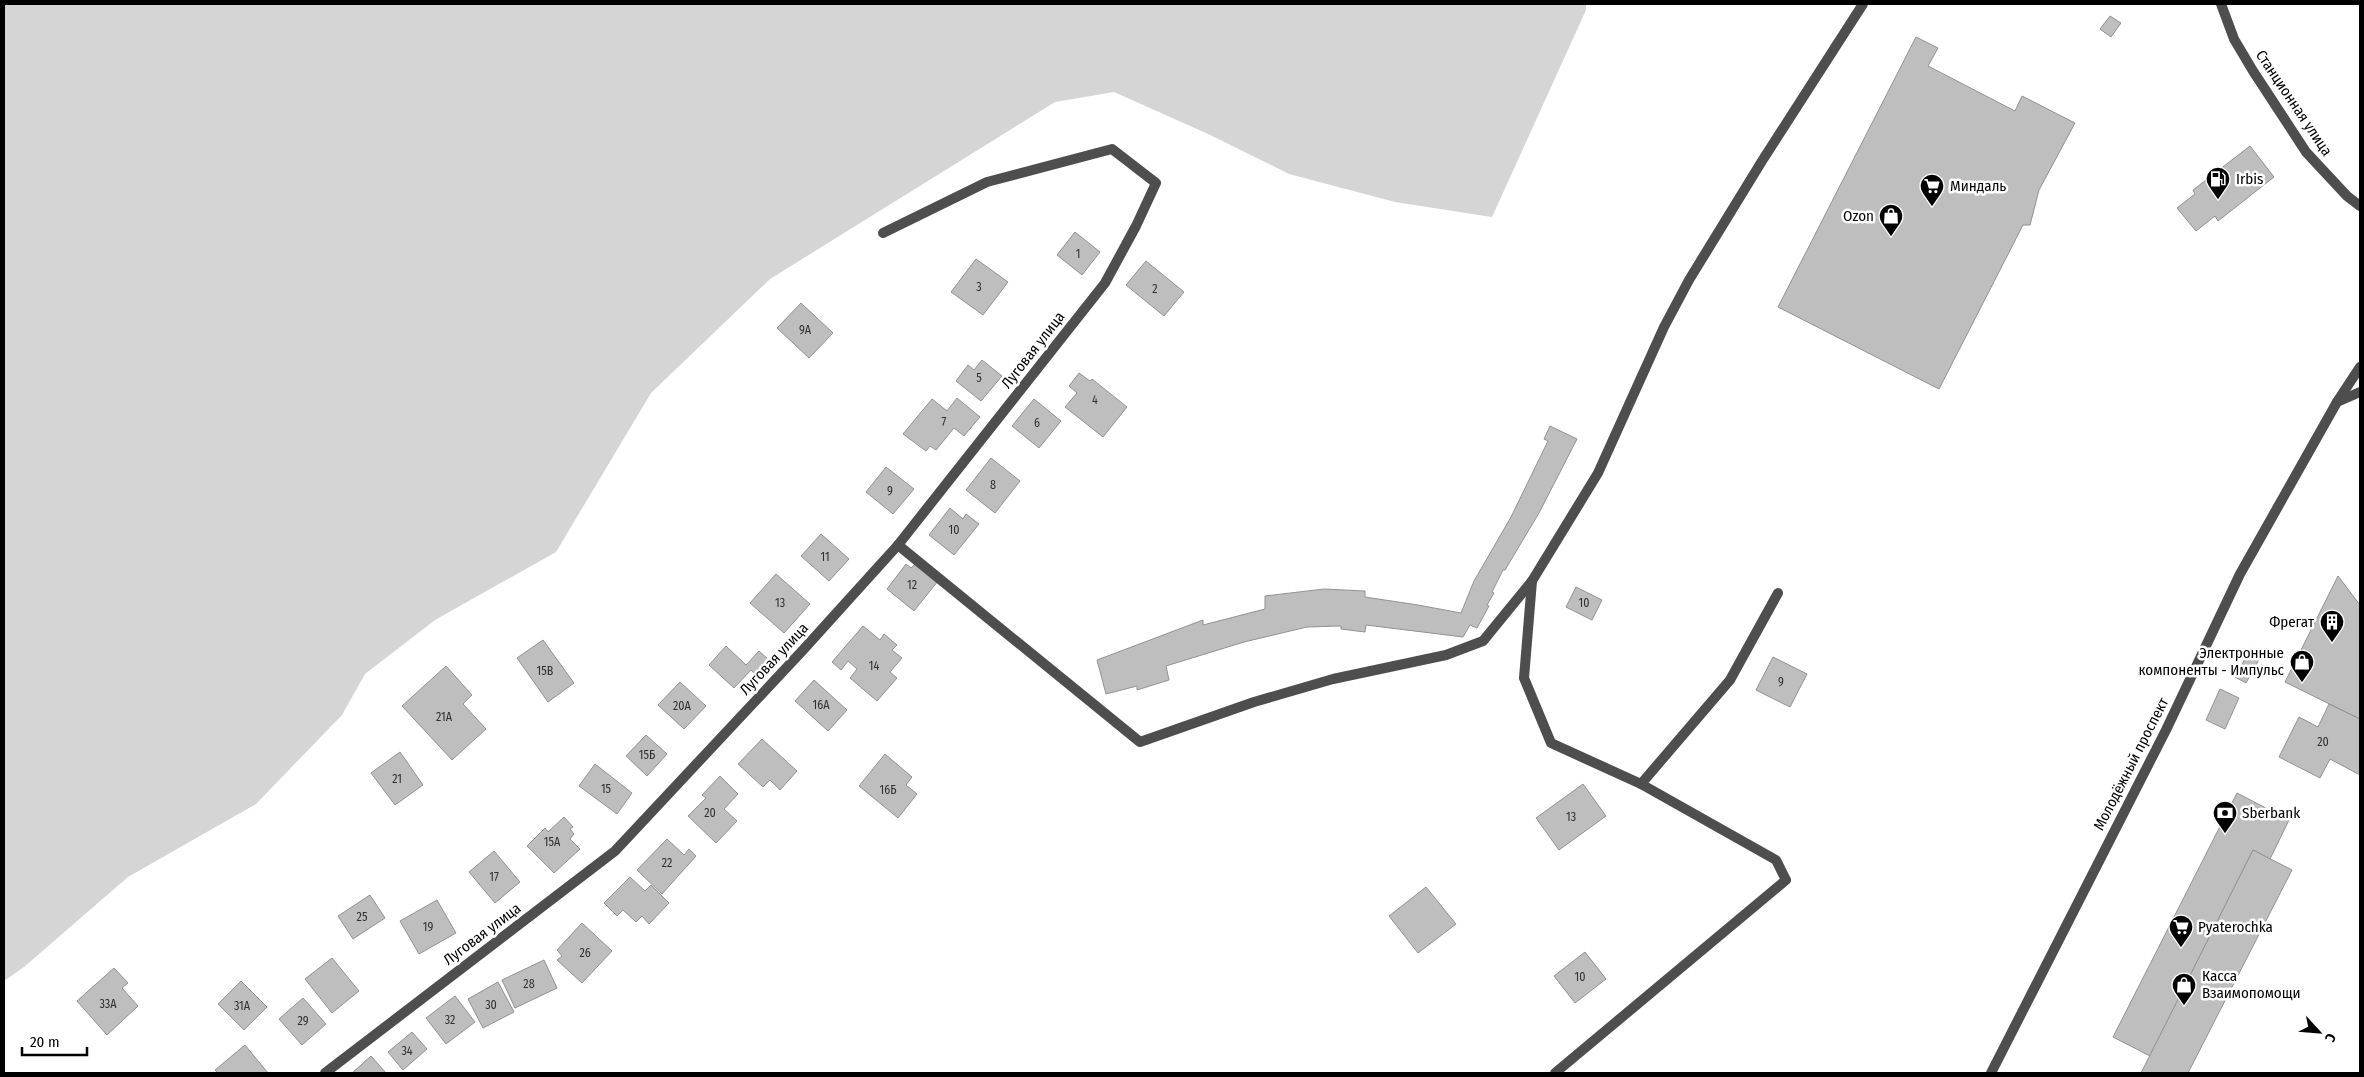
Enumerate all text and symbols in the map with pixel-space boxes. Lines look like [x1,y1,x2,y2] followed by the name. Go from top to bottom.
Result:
[2252,47,2336,159] street label: Станционная улица
[2205,166,2231,200] fuel station icon: Irbis
[2236,170,2263,188] place label: Irbis
[1919,173,1945,207] supermarket icon: Миндаль
[1950,177,2006,195] place label: Миндаль
[1878,203,1904,237] shop icon: Ozon
[1843,207,1874,225] place label: Ozon
[1076,247,1080,261] house number: 1
[976,280,982,294] house number: 3
[1152,282,1158,296] house number: 2
[998,308,1068,392] street label: Луговая улица
[799,323,812,337] house number: 9А
[976,371,982,385] house number: 5
[1092,393,1098,407] house number: 4
[942,415,947,429] house number: 7
[1034,416,1040,430] house number: 6
[990,478,996,492] house number: 8
[887,484,893,498] house number: 9
[949,523,959,537] house number: 10
[820,550,830,564] house number: 11
[907,578,917,592] house number: 12
[775,596,785,610] house number: 13
[1579,596,1589,610] house number: 10
[2319,609,2345,643] building icon: Фрегат
[2269,613,2315,631] place label: Фрегат
[736,619,812,699] street label: Луговая улица
[2138,644,2285,679] place label: Электронные компоненты - Импульс
[2289,649,2315,683] shop icon: Электронные компоненты - Импульс
[869,659,879,673] house number: 14
[537,664,554,678] house number: 15В
[1778,675,1784,689] house number: 9
[2090,694,2173,833] street label: Молодёжный проспект
[813,698,830,712] house number: 16А
[673,699,692,713] house number: 20А
[436,710,453,724] house number: 21А
[2317,735,2329,749] house number: 20
[639,748,655,762] house number: 15Б
[392,772,402,786] house number: 21
[601,782,612,796] house number: 15
[880,783,896,797] house number: 16Б
[2212,800,2238,834] bank icon: Sberbank
[2242,804,2300,822] place label: Sberbank
[704,806,716,820] house number: 20
[1566,810,1576,824] house number: 13
[544,835,561,849] house number: 15А
[662,856,672,870] house number: 22
[489,870,499,884] house number: 17
[440,899,524,969] street label: Луговая улица
[357,910,368,924] house number: 25
[2168,914,2194,948] supermarket icon: Pyaterochka
[2198,918,2273,936] place label: Pyaterochka
[423,920,433,934] house number: 19
[579,946,591,960] house number: 26
[2202,967,2301,1002] place label: Касса Взаимопомощи
[1575,970,1585,984] house number: 10
[2171,972,2197,1006] shop icon: Касса Взаимопомощи
[523,977,535,991] house number: 28
[99,997,117,1011] house number: 33А
[485,998,497,1012] house number: 30
[234,999,251,1013] house number: 31А
[2294,1007,2344,1057] north arrow
[445,1013,455,1027] house number: 32
[297,1014,309,1028] house number: 29
[22,1024,88,1056] scale bar
[2321,1030,2339,1045] text: С
[30,1033,60,1051] text: 20 m
[401,1044,413,1058] house number: 34

